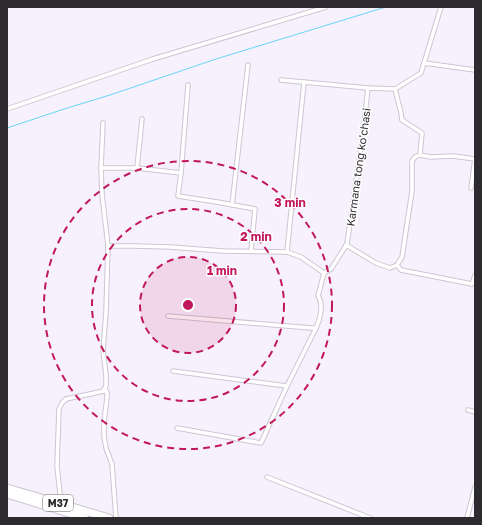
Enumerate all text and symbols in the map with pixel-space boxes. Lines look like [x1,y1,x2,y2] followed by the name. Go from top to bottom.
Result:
[343,107,373,227] street label: Karmana tong ko'chasi
[274,195,306,210] text: 3 min
[240,229,272,244] text: 2 min
[207,263,237,278] text: 1 min
[181,298,195,312] centre of rings
[43,495,73,511] road number: M37

